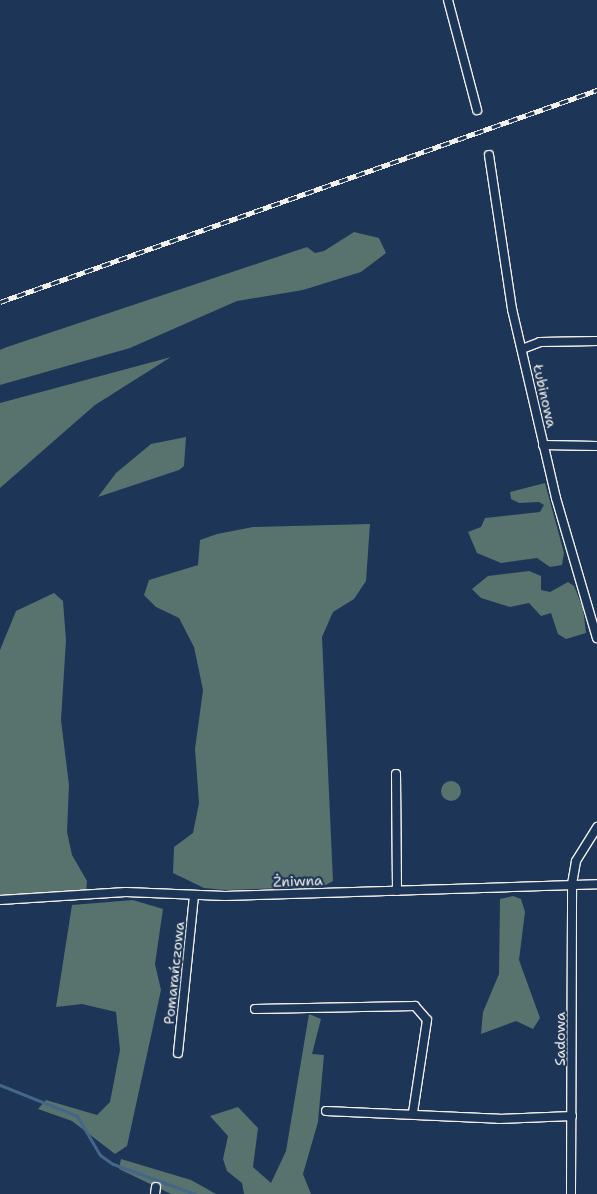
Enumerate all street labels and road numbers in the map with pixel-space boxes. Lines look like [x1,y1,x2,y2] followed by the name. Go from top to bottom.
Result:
[530,363,560,429] street label: Łubinowa
[273,872,323,890] street label: Żniwna
[160,921,188,1025] street label: Pomarańczowa
[552,1012,568,1066] street label: Sadowa

